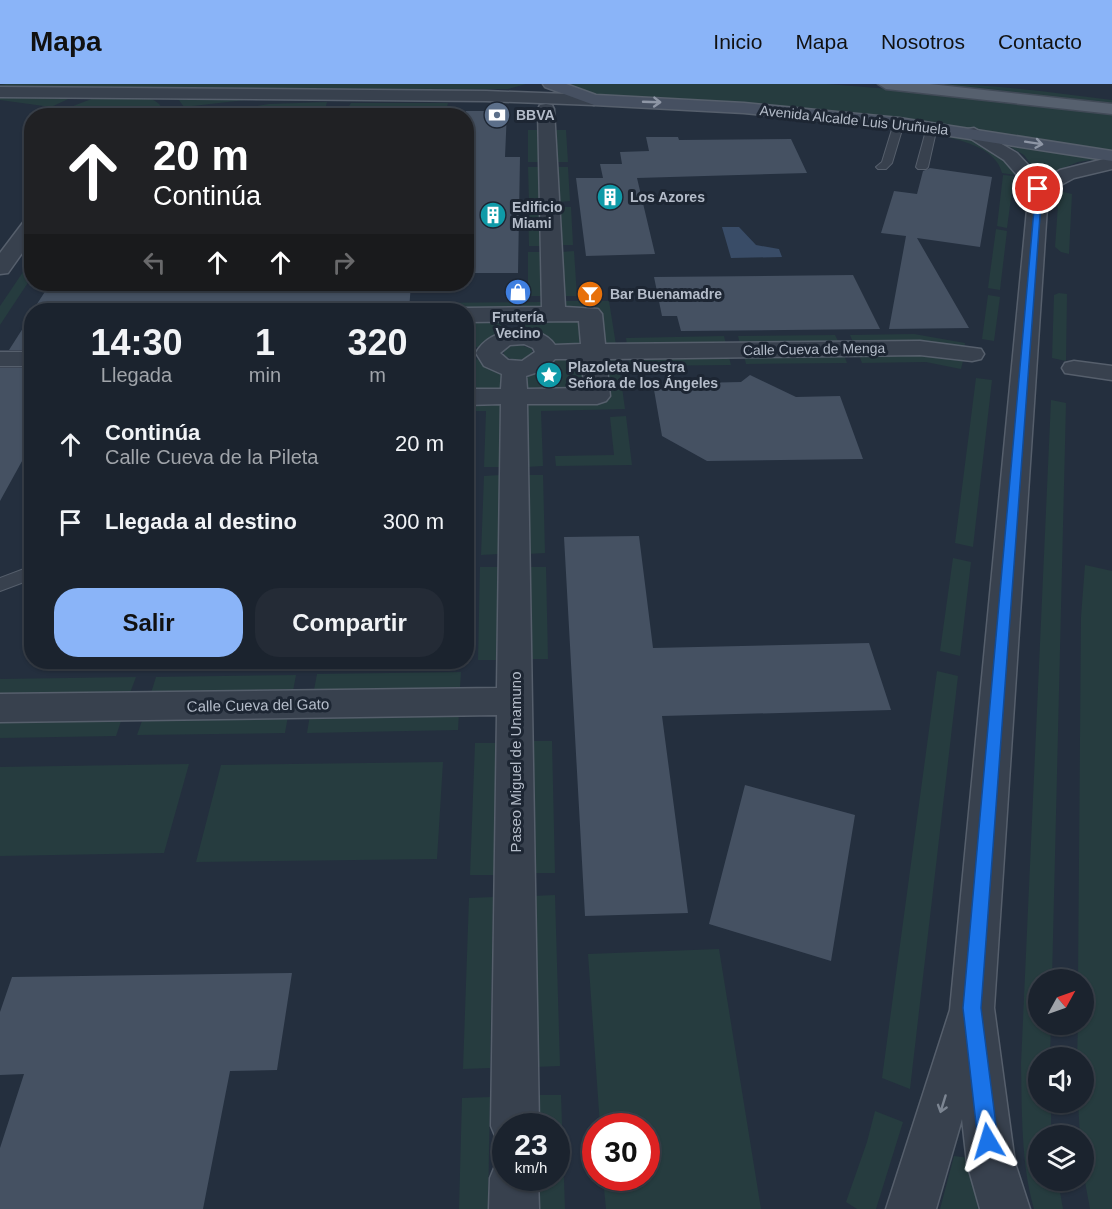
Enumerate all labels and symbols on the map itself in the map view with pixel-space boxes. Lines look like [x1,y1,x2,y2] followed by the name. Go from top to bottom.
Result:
[642,97,662,108] one-way arrow
[482,100,512,130] bank icon: BBVA
[759,102,949,138] street label: Avenida Alcalde Luis Uruñuela
[516,107,555,123] place label: BBVA
[1023,138,1043,149] one-way arrow
[1012,163,1063,214] pin
[595,182,625,212] building icon: Los Azores
[630,189,705,205] place label: Los Azores
[512,199,563,231] place label: Edificio Miami
[478,200,508,230] building icon: Edificio Miami
[503,277,533,307] shop icon: Frutería Vecino
[575,279,605,309] bar icon: Bar Buenamadre
[610,286,722,302] place label: Bar Buenamadre
[492,309,544,341] place label: Frutería Vecino
[743,340,886,358] street label: Calle Cueva de Menga
[568,359,718,391] place label: Plazoleta Nuestra Señora de los Ángeles
[534,360,564,390] place icon: Plazoleta Nuestra Señora de los Ángeles
[507,672,524,852] street label: Paseo Miguel de Unamuno
[187,695,329,715] street label: Calle Cueva del Gato
[1028,969,1094,1035] north arrow
[937,1094,948,1113] one-way arrow
[956,1109,1020,1173] position arrow
[582,1113,660,1191] speed limit sign: 30

